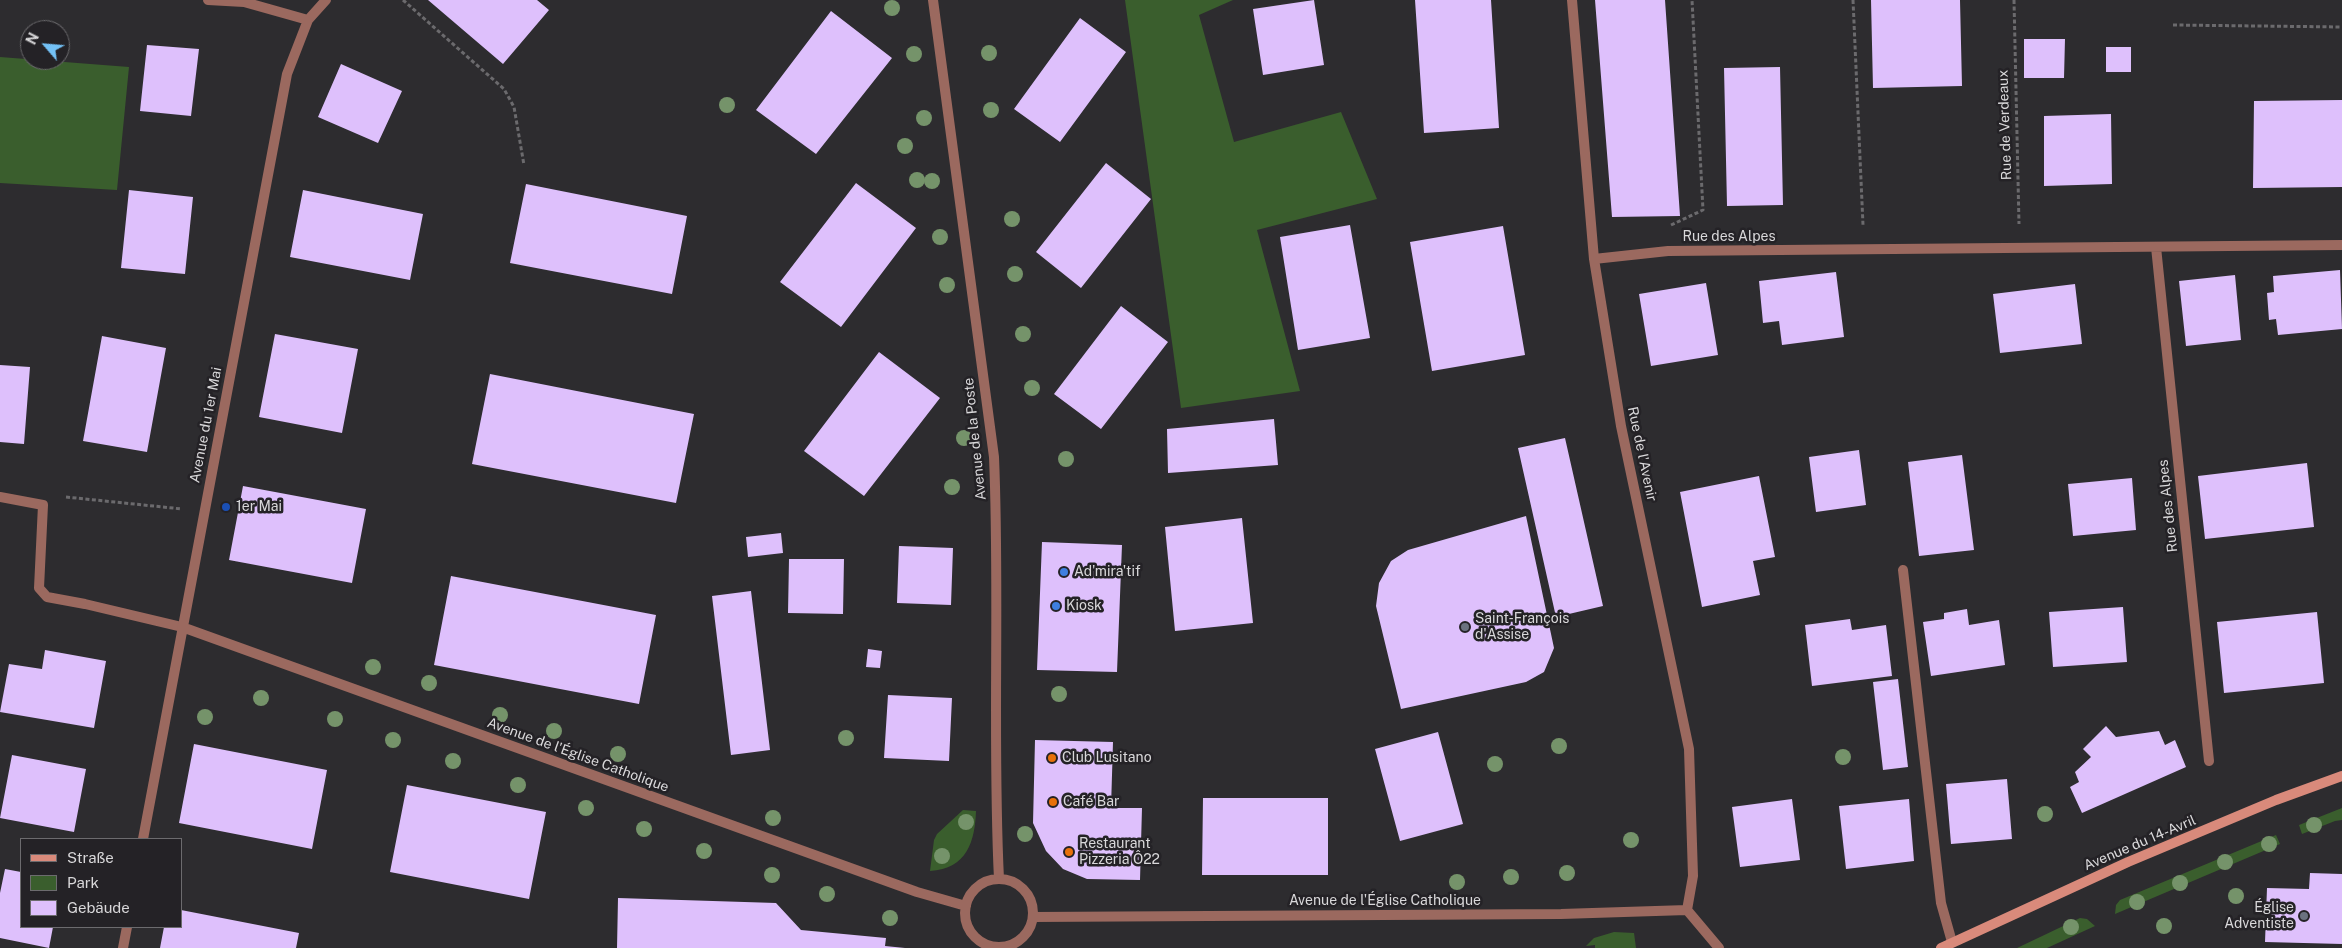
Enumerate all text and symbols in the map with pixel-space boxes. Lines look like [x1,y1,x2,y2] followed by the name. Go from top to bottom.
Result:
[20,20,70,70] north arrow
[23,30,42,47] text: N
[1995,69,2015,181] street label: Rue de Verdeaux
[1683,229,1775,245] street label: Rue des Alpes
[187,366,225,484] street label: Avenue du 1er Mai
[960,377,990,501] street label: Avenue de la Poste
[1624,405,1660,503] street label: Rue de l'Avenir
[2155,459,2181,553] street label: Rue des Alpes
[236,499,282,515] place label: 1er Mai
[220,501,232,513] marker: 1er Mai
[1074,564,1140,580] place label: Ad'mira'tif
[1058,566,1070,578] marker: Ad'mira'tif
[1066,598,1102,614] place label: Kiosk
[1050,600,1062,612] marker: Kiosk
[1475,611,1569,644] place label: Saint-François d'Assise
[1459,621,1471,633] marker: Saint-François d'Assise
[485,714,671,796] street label: Avenue de l'Église Catholique
[1062,750,1152,766] place label: Club Lusitano
[1046,752,1058,764] marker: Club Lusitano
[1063,794,1119,810] place label: Café Bar
[1047,796,1059,808] marker: Café Bar
[2081,812,2199,874] street label: Avenue du 14-Avril
[1079,836,1160,869] place label: Restaurant Pizzeria Ô22
[20,838,182,928] legend
[1063,846,1075,858] marker: Restaurant Pizzeria Ô22
[67,849,114,866] text: Straße
[67,874,99,891] text: Park
[1289,893,1481,909] street label: Avenue de l'Église Catholique
[67,899,130,916] text: Gebäude
[2224,900,2294,932] place label: Église Adventiste
[2298,910,2310,922] marker: Église Adventiste

